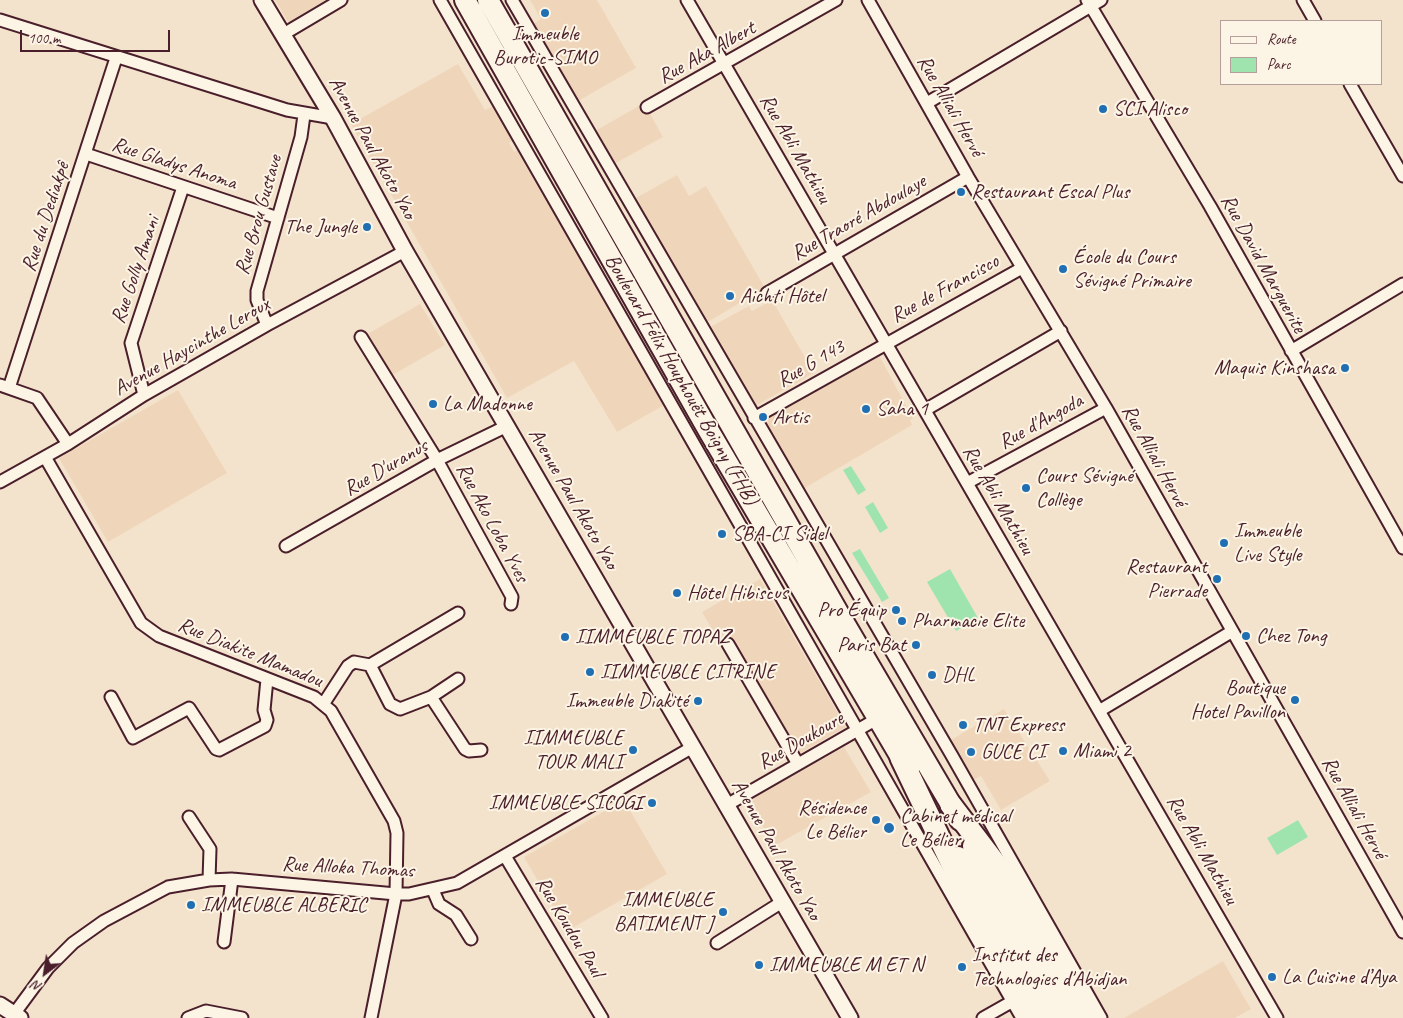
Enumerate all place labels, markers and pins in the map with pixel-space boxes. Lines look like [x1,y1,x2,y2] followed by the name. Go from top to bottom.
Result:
[539,7,551,19] marker: Immeuble Burotic-SIMO
[493,21,597,71] place label: Immeuble Burotic-SIMO
[1113,96,1187,122] place label: SCI Alisco
[1097,103,1109,115] marker: SCI Alisco
[971,179,1129,205] place label: Restaurant Escal Plus
[955,186,967,198] marker: Restaurant Escal Plus
[284,214,357,240] place label: The Jungle
[361,221,373,233] marker: The Jungle
[1073,244,1191,294] place label: École du Cours Sévigné Primaire
[1057,263,1069,275] marker: École du Cours Sévigné Primaire
[740,283,824,309] place label: Aichti Hôtel
[724,290,736,302] marker: Aichti Hôtel
[1214,355,1335,381] place label: Maquis Kinshasa
[1339,362,1351,374] marker: Maquis Kinshasa
[443,391,532,417] place label: La Madonne
[876,396,928,422] place label: Saha 1
[427,398,439,410] marker: La Madonne
[860,403,872,415] marker: Saha 1
[773,404,809,430] place label: Artis
[757,411,769,423] marker: Artis
[1036,463,1133,513] place label: Cours Sévigné Collège
[1020,482,1032,494] marker: Cours Sévigné Collège
[1234,518,1301,568] place label: Immeuble Live Style
[732,521,827,547] place label: SBA-CI Sidel
[716,528,728,540] marker: SBA-CI Sidel
[1218,537,1230,549] marker: Immeuble Live Style
[1126,554,1207,604] place label: Restaurant Pierrade
[1211,573,1223,585] marker: Restaurant Pierrade
[687,580,788,606] place label: Hôtel Hibiscus
[671,587,683,599] marker: Hôtel Hibiscus
[817,597,886,623] place label: Pro Équip
[890,604,902,616] marker: Pro Équip
[912,608,1024,634] place label: Pharmacie Elite
[896,615,908,627] marker: Pharmacie Elite
[1256,623,1326,649] place label: Chez Tong
[575,624,730,650] place label: IIMMEUBLE TOPAZ
[1240,630,1252,642] marker: Chez Tong
[559,631,571,643] marker: IIMMEUBLE TOPAZ
[837,632,906,658] place label: Paris Bat
[910,639,922,651] marker: Paris Bat
[600,659,775,685] place label: IIMMEUBLE CITRINE
[942,662,975,688] place label: DHL
[584,666,596,678] marker: IIMMEUBLE CITRINE
[926,669,938,681] marker: DHL
[1191,675,1285,725] place label: Boutique Hotel Pavillon
[566,688,688,714] place label: Immeuble Diakité
[1289,694,1301,706] marker: Boutique Hotel Pavillon
[692,695,704,707] marker: Immeuble Diakité
[973,712,1064,738] place label: TNT Express
[957,719,969,731] marker: TNT Express
[524,725,623,775] place label: IIMMEUBLE TOUR MALI
[1073,738,1131,764] place label: Miami 2
[981,739,1045,765] place label: GUCE CI
[627,744,639,756] marker: IIMMEUBLE TOUR MALI
[1057,745,1069,757] marker: Miami 2
[965,746,977,758] marker: GUCE CI
[488,790,642,816] place label: IMMEUBLE SICOGI
[798,795,866,845] place label: Résidence Le Bélier
[646,797,658,809] marker: IMMEUBLE SICOGI
[900,803,1011,853] place label: Cabinet médical Le Bélier
[870,814,882,826] marker: Résidence Le Bélier
[882,821,896,835] marker: Cabinet médical Le Bélier
[614,887,713,937] place label: IMMEUBLE BATIMENT J
[201,892,367,918] place label: IMMEUBLE ALBERIC
[185,899,197,911] marker: IMMEUBLE ALBERIC
[717,906,729,918] marker: IMMEUBLE BATIMENT J
[972,942,1127,992] place label: Institut des Technologies d'Abidjan
[769,952,923,978] place label: IMMEUBLE M ET N
[753,959,765,971] marker: IMMEUBLE M ET N
[956,961,968,973] marker: Institut des Technologies d'Abidjan
[1282,964,1396,990] place label: La Cuisine d’Aya
[1266,971,1278,983] marker: La Cuisine d’Aya

